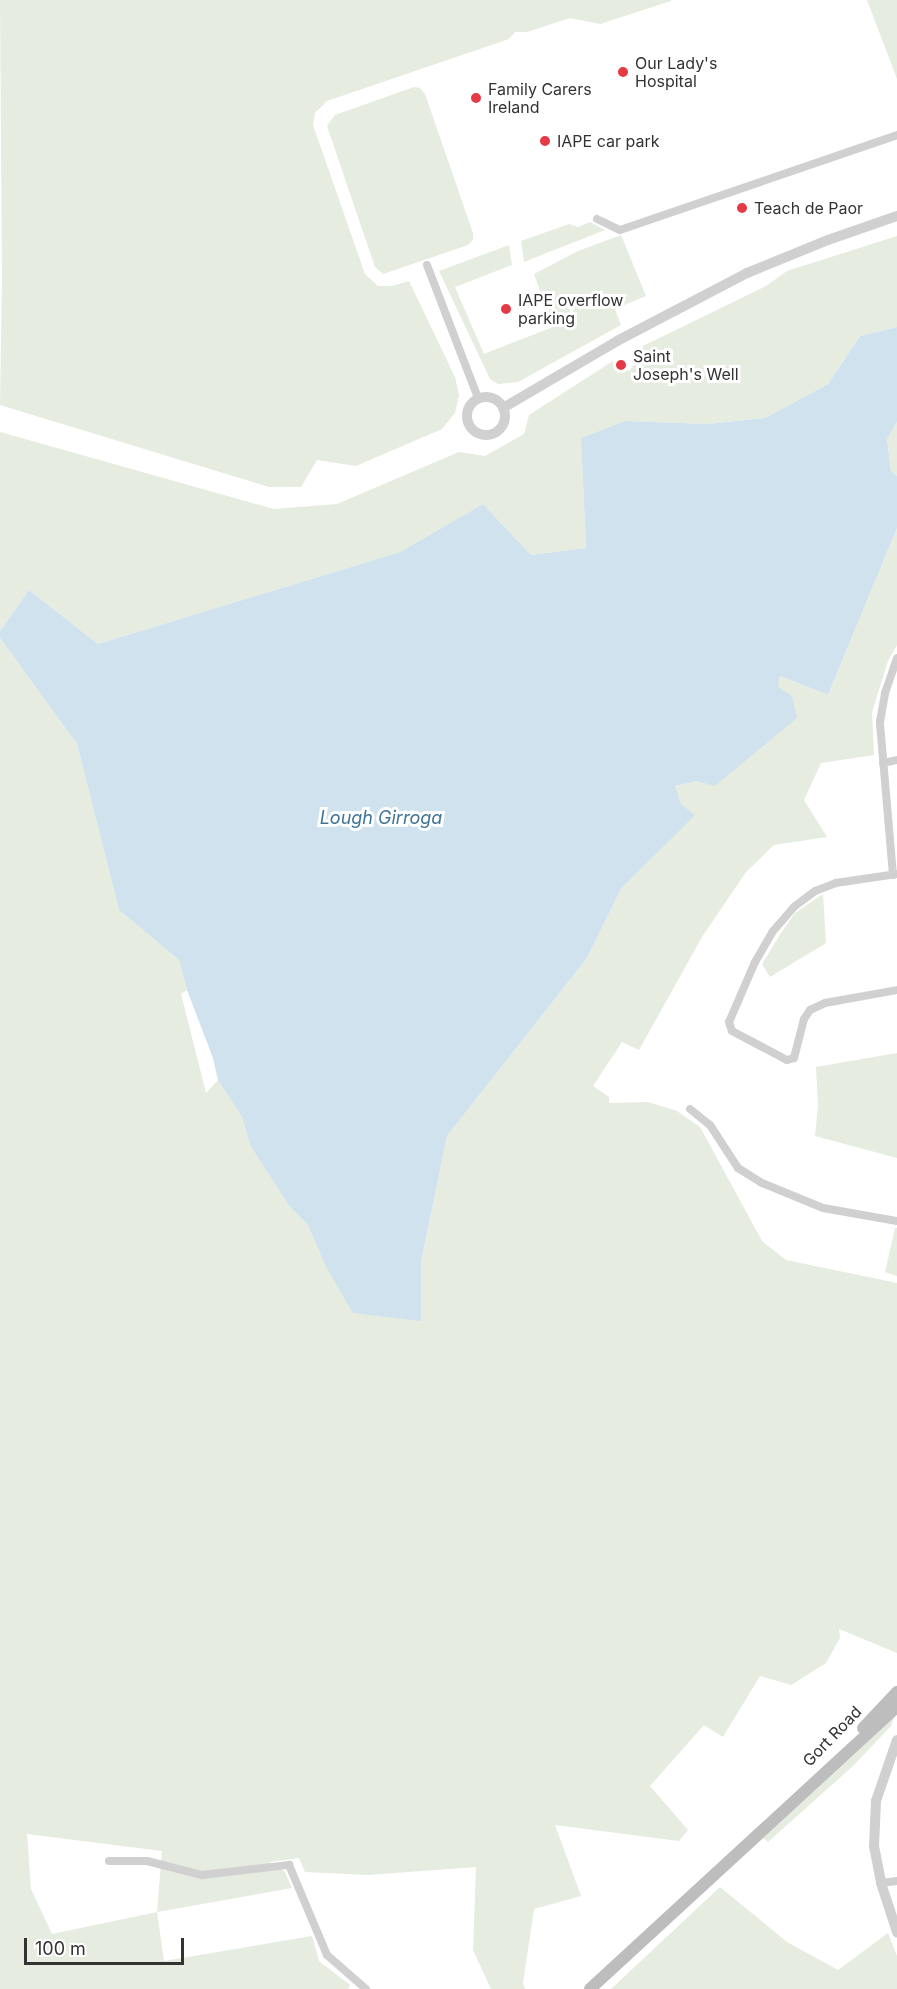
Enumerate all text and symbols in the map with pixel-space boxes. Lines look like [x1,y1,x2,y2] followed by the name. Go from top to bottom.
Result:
[635,53,717,91] place label: Our Lady's Hospital
[616,65,630,79] marker: Our Lady's Hospital
[488,79,592,117] place label: Family Carers Ireland
[469,91,483,105] marker: Family Carers Ireland
[557,131,659,151] place label: IAPE car park
[538,134,552,148] marker: IAPE car park
[754,198,863,218] place label: Teach de Paor
[735,201,749,215] marker: Teach de Paor
[518,290,623,328] place label: IAPE overflow parking
[499,302,513,316] marker: IAPE overflow parking
[633,346,739,384] place label: Saint Joseph's Well
[614,358,628,372] marker: Saint Joseph's Well
[320,807,442,829] water label: Lough Girroga
[799,1702,865,1770] street label: Gort Road
[27,1926,188,1964] scale bar
[35,1938,86,1959] text: 100 m

